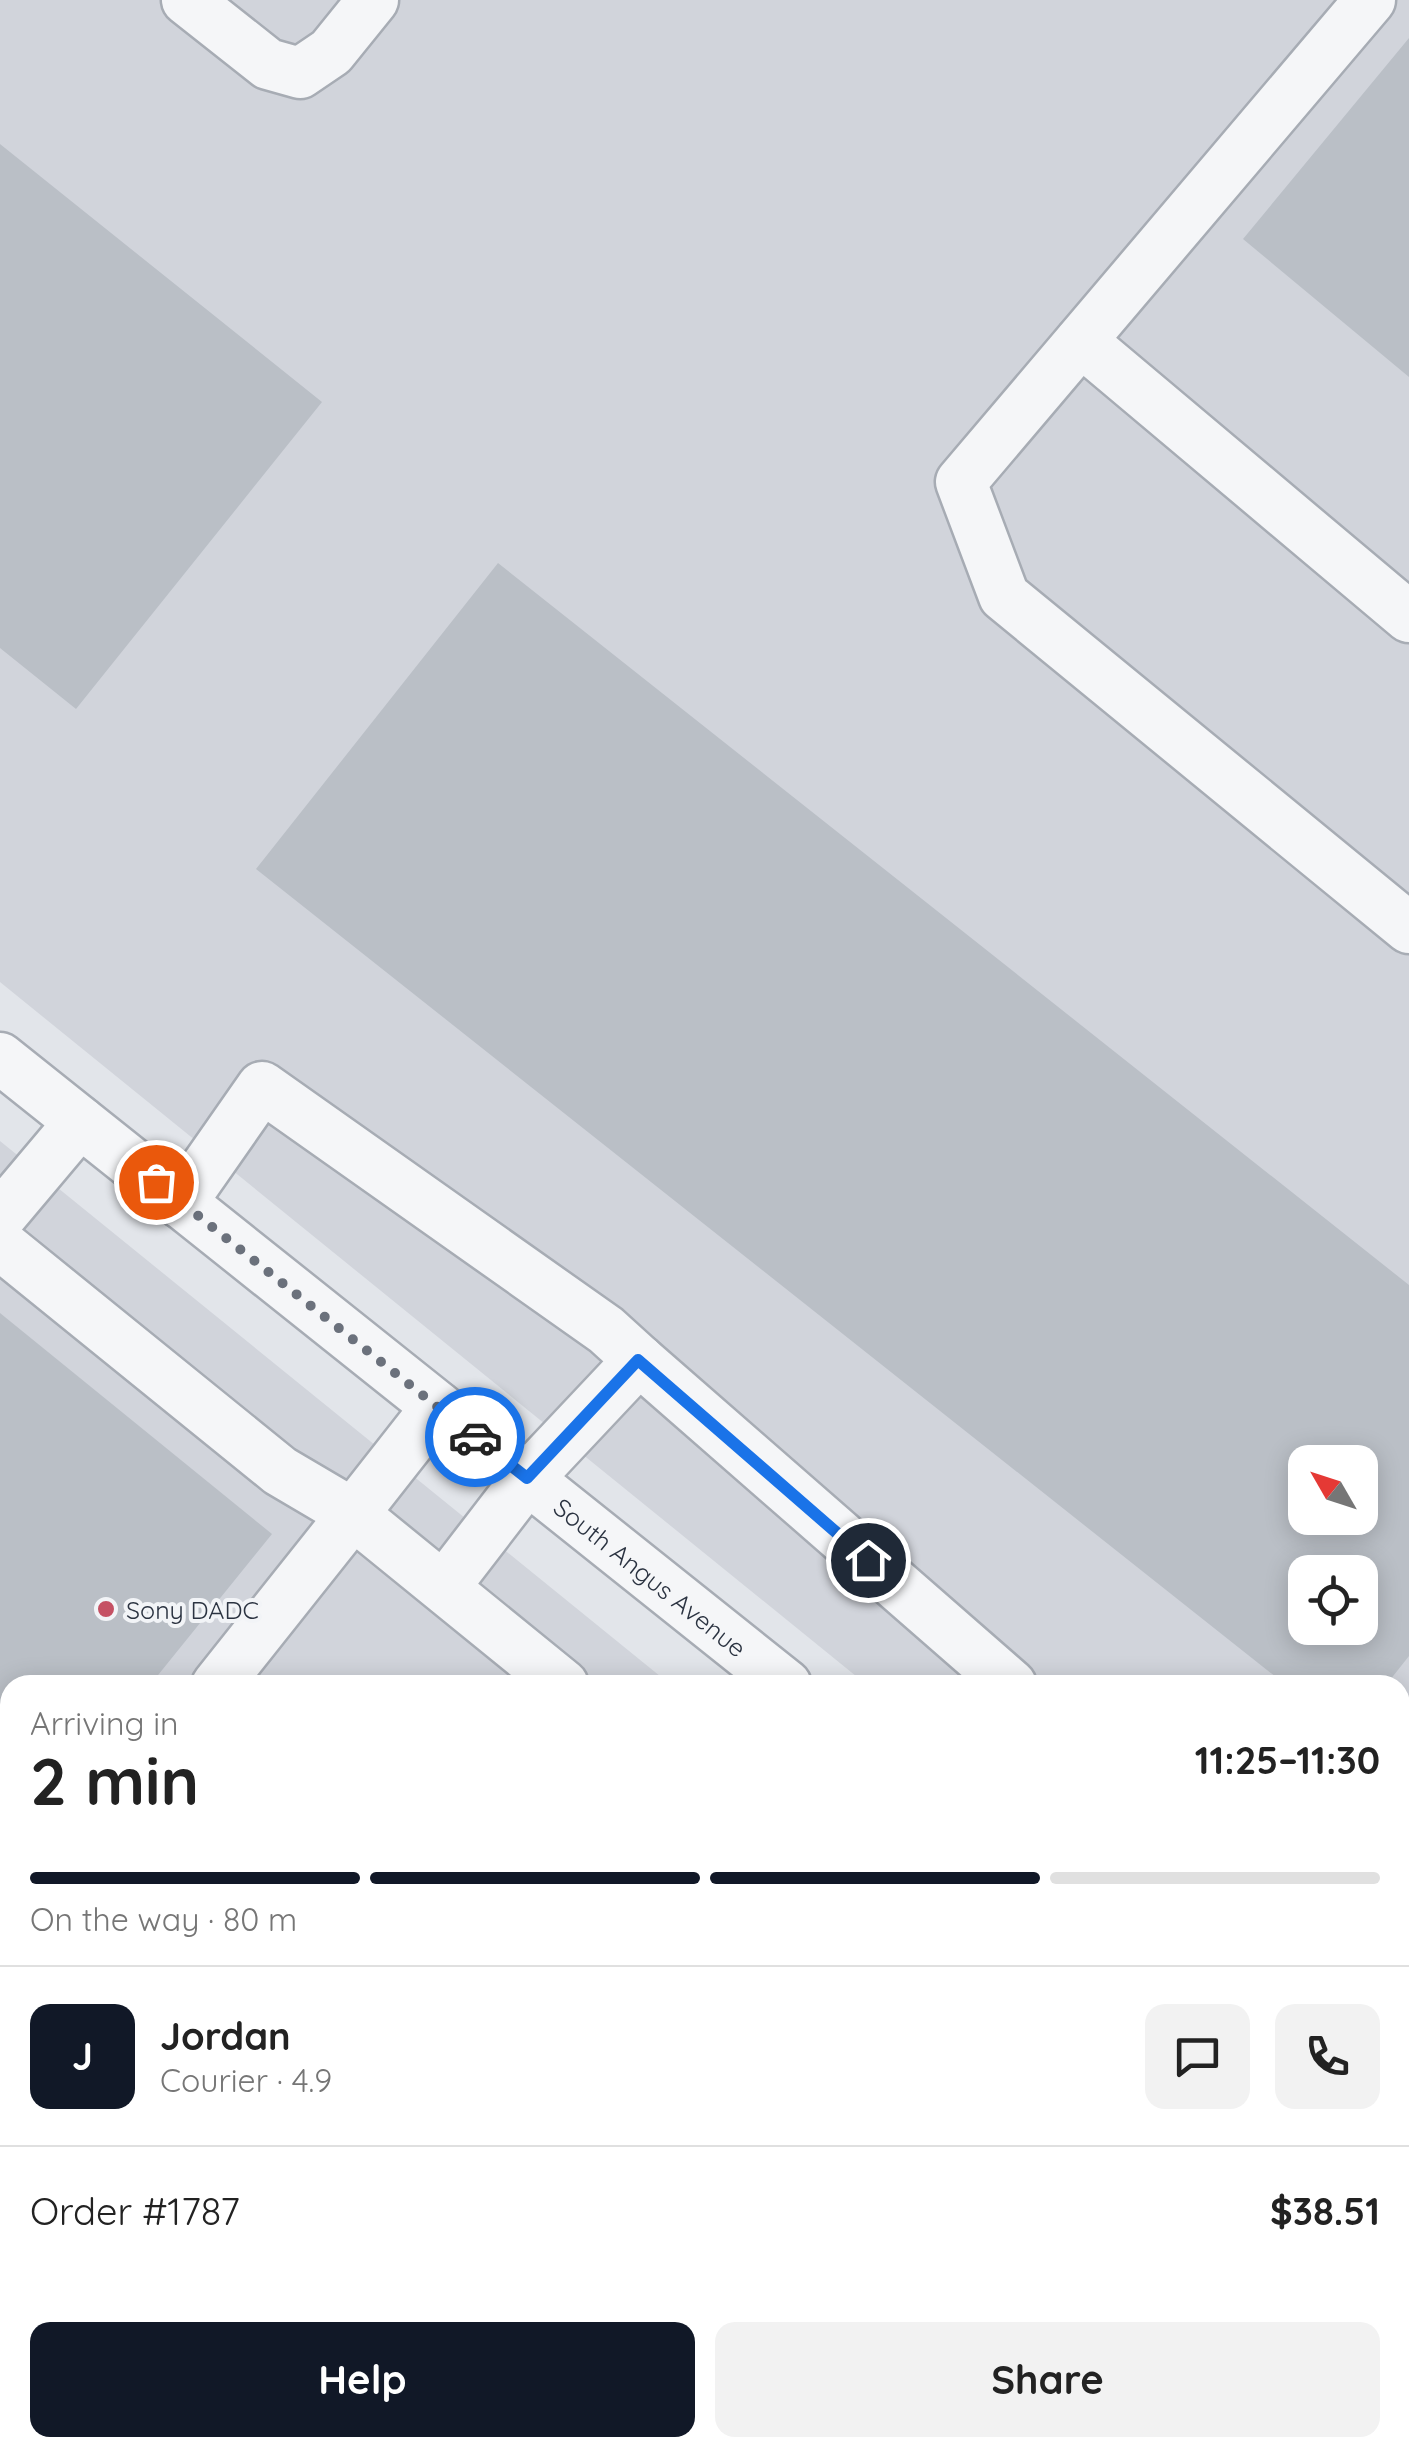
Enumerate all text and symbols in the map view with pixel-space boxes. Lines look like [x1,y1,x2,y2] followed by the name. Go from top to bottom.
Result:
[114,1140,199,1225] pin
[129,1155,184,1210] icon: bag
[425,1387,525,1487] courier
[448,1410,503,1465] icon: car
[1288,1445,1378,1535] north arrow
[1288,1445,1378,1645] map controls
[548,1491,753,1663] street label: South Angus Avenue
[826,1518,911,1603] pin
[841,1533,896,1588] icon: home
[1288,1555,1378,1645] button: locate
[126,1594,259,1625] place label: Sony DADC
[95,1598,117,1620] marker: Sony DADC
[30,1703,179,1743] text: Arriving in
[1195,1736,1380,1784] text: 11:25–11:30
[30,1740,199,1821] text: 2 min
[30,1899,297,1939] text: On the way · 80 m
[1145,2004,1250,2109] button: chat
[1275,2004,1380,2109] button: phone
[160,2012,291,2060] text: Jordan
[72,2032,93,2080] text: J
[160,2060,332,2100] text: Courier · 4.9
[30,2187,240,2235] text: Order #1787
[1270,2187,1380,2235] text: $38.51
[30,2322,695,2437] button: Help
[715,2322,1380,2437] button: Share

